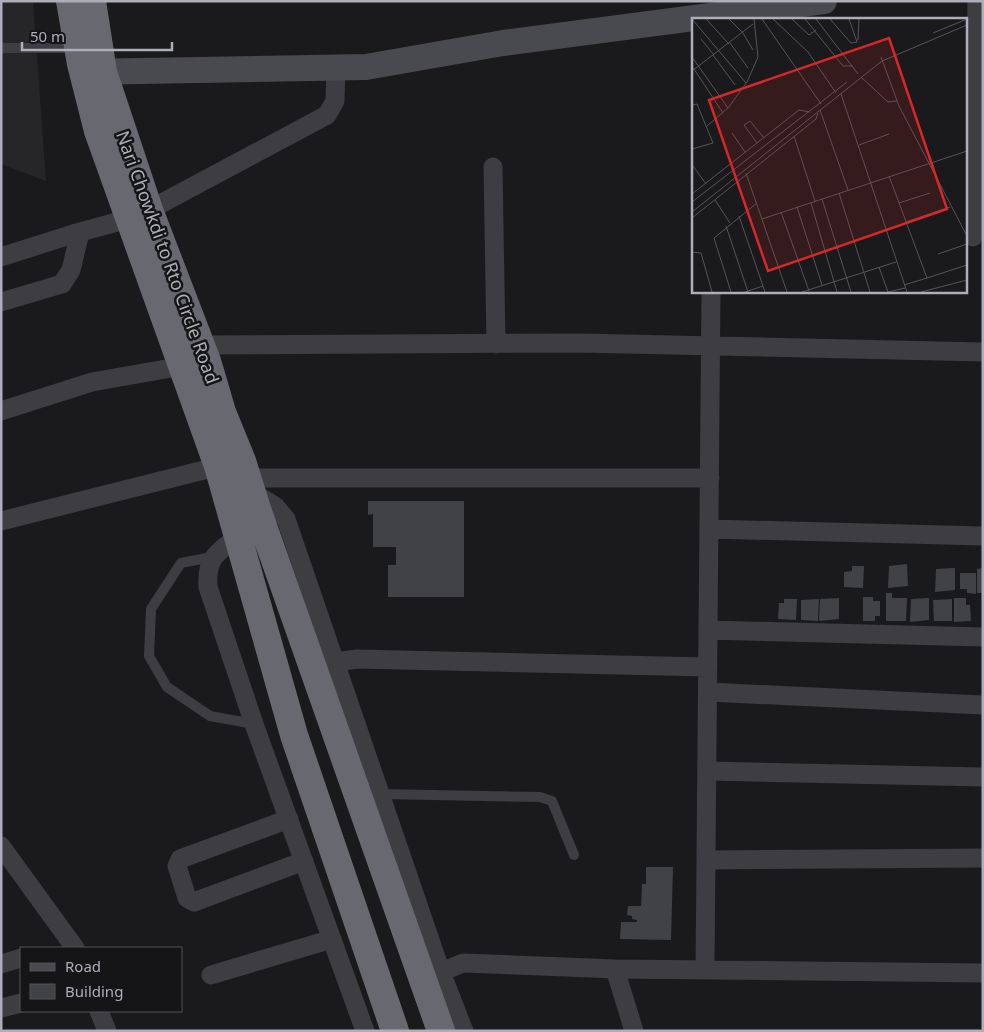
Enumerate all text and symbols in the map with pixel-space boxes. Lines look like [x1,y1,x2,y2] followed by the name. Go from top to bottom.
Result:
[692,18,966,292] inset map
[22,20,172,52] scale bar
[30,26,65,46] text: 50 m
[111,127,225,387] street label: Nari Chowkdi to Rto Circle Road
[20,947,182,1012] legend
[65,956,101,976] text: Road
[65,981,123,1001] text: Building

